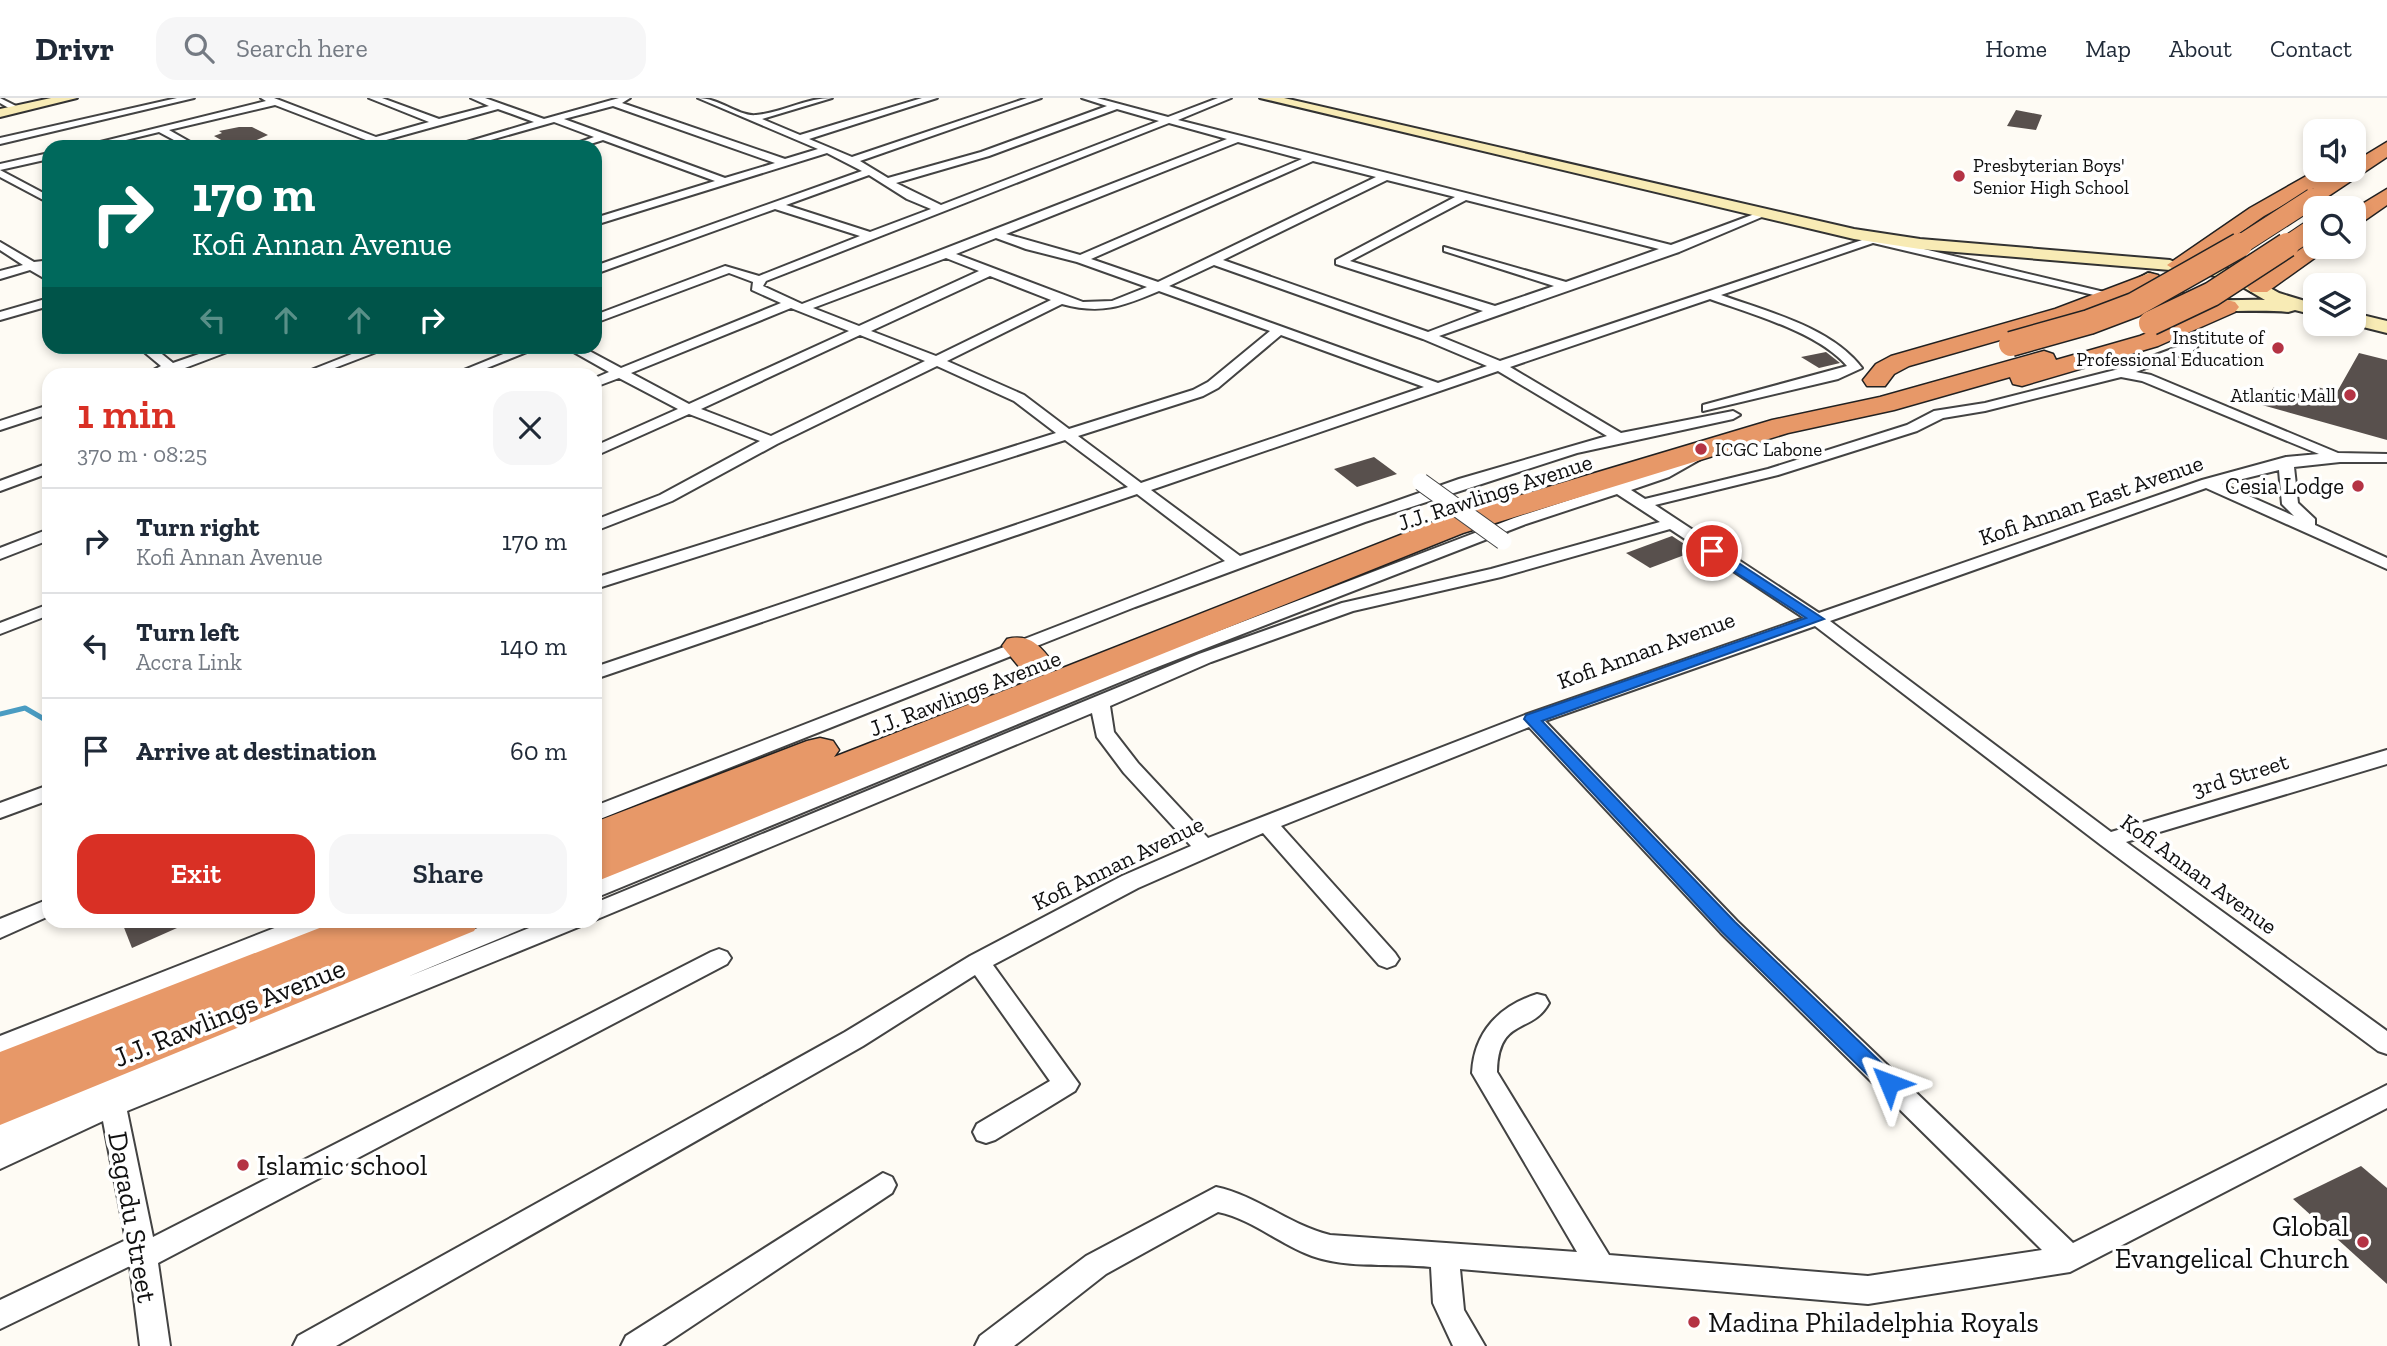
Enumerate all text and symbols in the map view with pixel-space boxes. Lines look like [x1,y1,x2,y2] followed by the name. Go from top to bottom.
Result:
[156,17,646,80] search box
[35,29,114,68] text: Drivr
[180,29,218,67] icon: search
[236,32,368,64] text: Search here
[1985,34,2047,63] text: Home
[2085,34,2131,63] text: Map
[2169,34,2232,63] text: About
[2270,34,2352,63] text: Contact
[2303,119,2366,336] map controls
[2303,119,2366,182] button: sound
[1973,154,2129,199] place label: Presbyterian Boys' Senior High School
[192,165,315,224] text: 170 m
[77,168,168,259] icon: right
[1951,168,1967,184] marker: Presbyterian Boys' Senior High School
[2303,196,2366,259] button: search
[192,225,452,263] text: Kofi Annan Avenue
[2303,273,2366,336] button: layers
[194,301,232,339] icon: left
[267,301,305,339] icon: ahead
[340,301,378,339] icon: ahead
[413,301,451,339] icon: right
[2076,326,2266,371] place label: Institute of Professional Education
[2270,340,2286,356] marker: Institute of Professional Education
[2230,384,2336,407] place label: Atlantic Mall
[2342,387,2358,403] marker: Atlantic Mall
[77,388,176,439] text: 1 min
[493,391,567,465] button: close
[1715,438,1822,461] place label: ICGC Labone
[77,440,207,468] text: 370 m · 08:25
[1693,441,1709,457] marker: ICGC Labone
[1394,447,1596,537] street label: J.J. Rawlings Avenue
[1975,448,2207,552] street label: Kofi Annan East Avenue
[2225,472,2344,500] place label: Cesia Lodge
[2350,478,2366,494] marker: Cesia Lodge
[136,511,259,543] text: Turn right
[1682,521,1742,581] pin
[77,522,115,560] icon: right
[502,525,567,557] text: 170 m
[1693,532,1731,570] icon: arrive
[136,543,323,571] text: Kofi Annan Avenue
[1554,605,1738,695] street label: Kofi Annan Avenue
[136,616,239,648] text: Turn left
[77,627,115,665] icon: left
[500,630,567,662] text: 140 m
[865,644,1065,742] street label: J.J. Rawlings Avenue
[136,648,242,676] text: Accra Link
[77,732,115,770] icon: arrive
[136,735,376,767] text: Arrive at destination
[510,735,567,767] text: 60 m
[2188,747,2292,803] street label: 3rd Street
[2115,808,2283,940] street label: Kofi Annan Avenue
[1028,810,1208,916] street label: Kofi Annan Avenue
[77,834,315,914] button: Exit
[329,834,567,914] button: Share
[109,951,350,1074] street label: J.J. Rawlings Avenue
[1852,1046,1926,1120] position arrow
[101,1129,164,1306] street label: Dagadu Street
[257,1149,427,1182] place label: Islamic school
[235,1157,251,1173] marker: Islamic school
[2115,1210,2349,1275] place label: Global Evangelical Church
[2355,1234,2371,1250] marker: Global Evangelical Church
[1708,1306,2039,1339] place label: Madina Philadelphia Royals
[1686,1314,1702,1330] marker: Madina Philadelphia Royals

